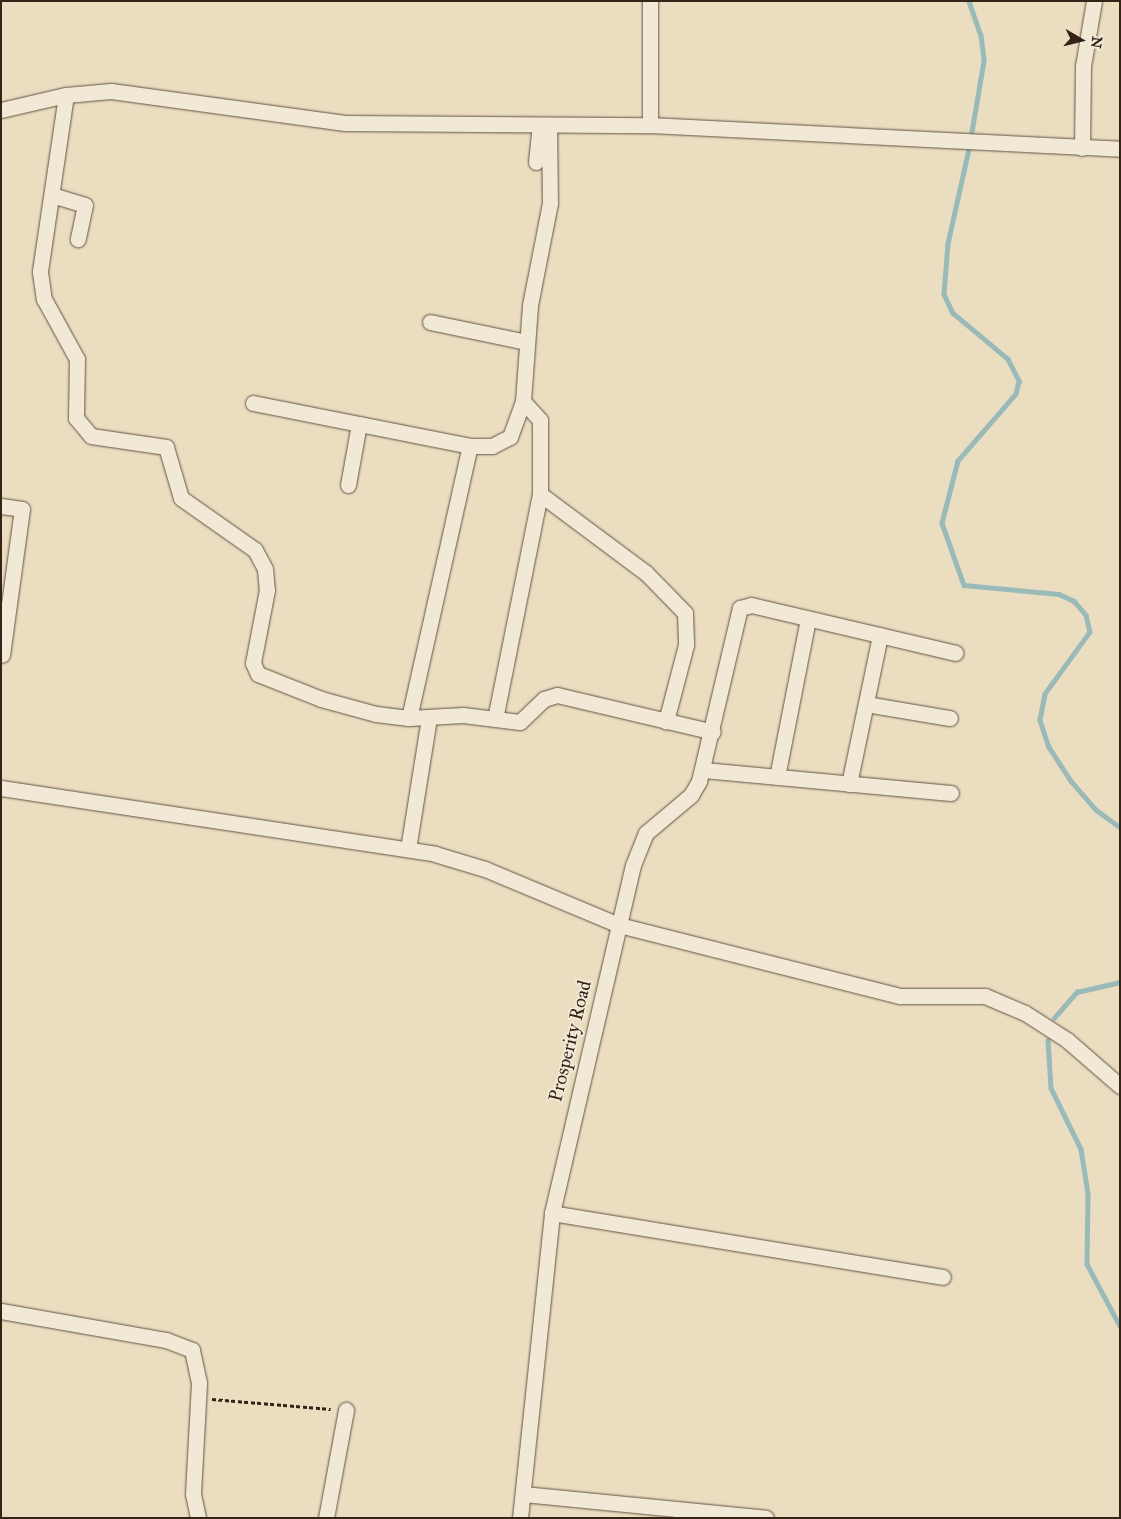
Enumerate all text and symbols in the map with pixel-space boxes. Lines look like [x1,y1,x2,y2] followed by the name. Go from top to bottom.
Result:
[1056,15,1106,65] north arrow
[1087,35,1106,49] text: N
[544,978,596,1104] street label: Prosperity Road

